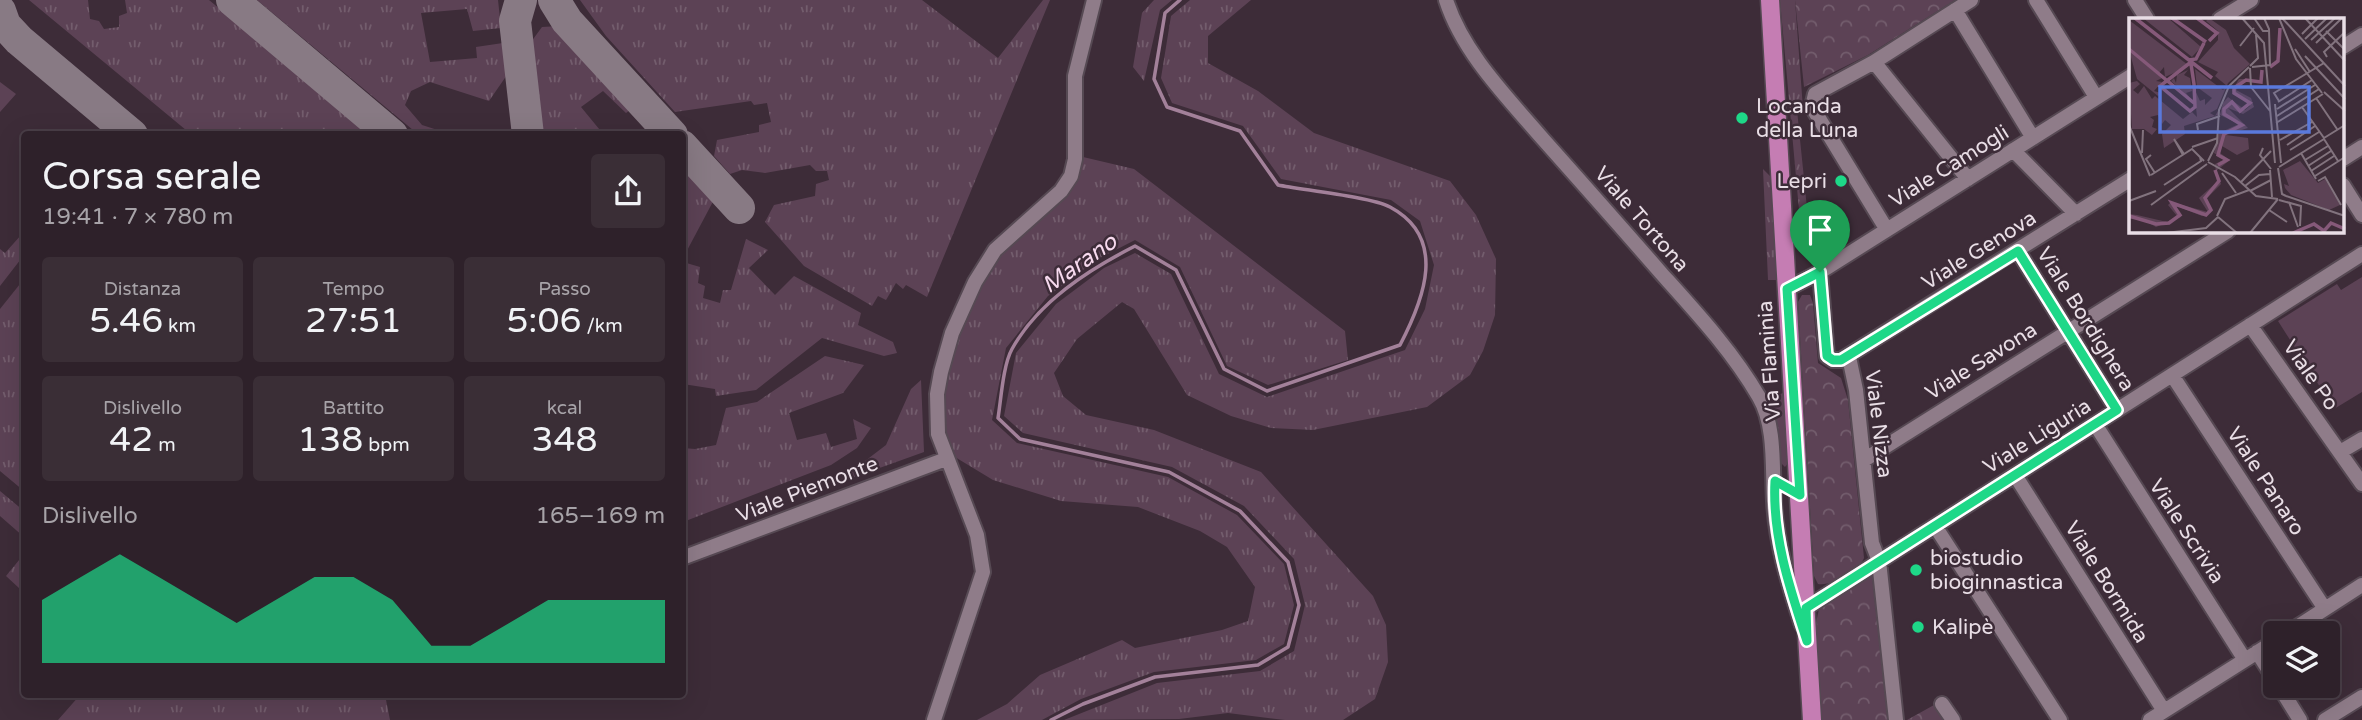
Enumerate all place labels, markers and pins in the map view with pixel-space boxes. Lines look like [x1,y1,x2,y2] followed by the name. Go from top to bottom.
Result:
[1756,94,1858,143] place label: Locanda della Luna
[1734,110,1750,126] marker: Locanda della Luna
[1776,169,1827,194] place label: Lepri
[1833,173,1849,189] marker: Lepri
[1790,200,1850,272] pin
[1930,546,2063,595] place label: biostudio bioginnastica
[1908,562,1924,578] marker: biostudio bioginnastica
[1932,615,1994,640] place label: Kalipè
[1910,619,1926,635] marker: Kalipè

